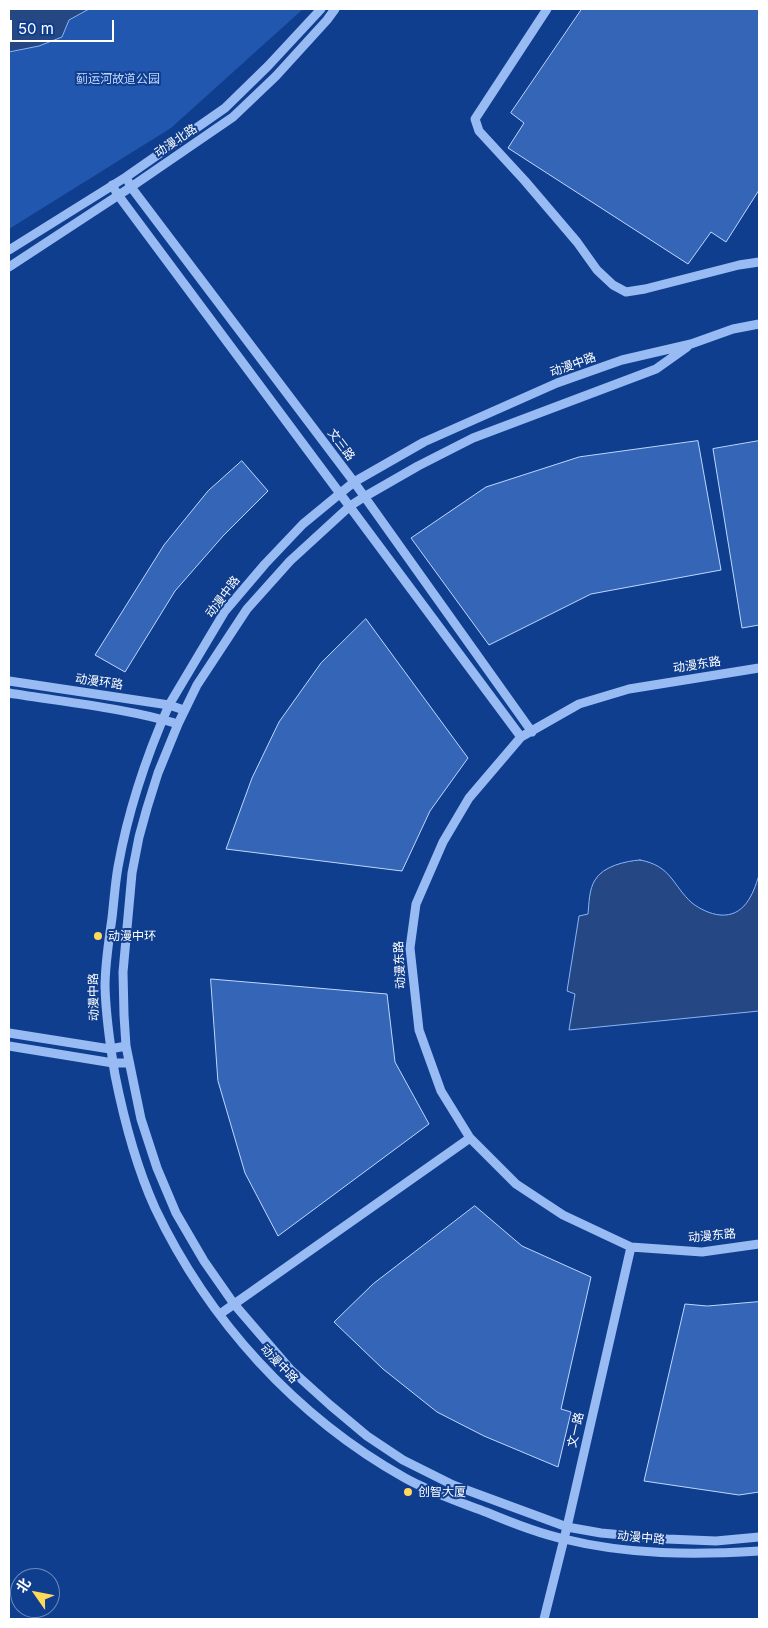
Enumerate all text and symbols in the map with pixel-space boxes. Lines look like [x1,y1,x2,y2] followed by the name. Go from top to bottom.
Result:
[12,10,116,42] scale bar
[18,19,54,38] text: 50 m
[76,72,160,86] park label: 蓟运河故道公园
[152,122,200,160] street label: 动漫北路
[548,350,598,380] street label: 动漫中路
[324,426,358,464] street label: 文三路
[203,573,243,621] street label: 动漫中路
[672,654,722,676] street label: 动漫东路
[74,672,124,692] street label: 动漫环路
[108,929,156,943] place label: 动漫中环
[92,930,104,942] marker: 动漫中环
[392,941,408,989] street label: 动漫东路
[86,973,102,1021] street label: 动漫中路
[687,1227,737,1245] street label: 动漫东路
[257,1342,301,1386] street label: 动漫中路
[565,1411,587,1449] street label: 文一路
[418,1485,466,1499] place label: 创智大厦
[402,1486,414,1498] marker: 创智大厦
[616,1529,666,1547] street label: 动漫中路
[10,1568,60,1618] north arrow
[12,1575,34,1596] text: 北

